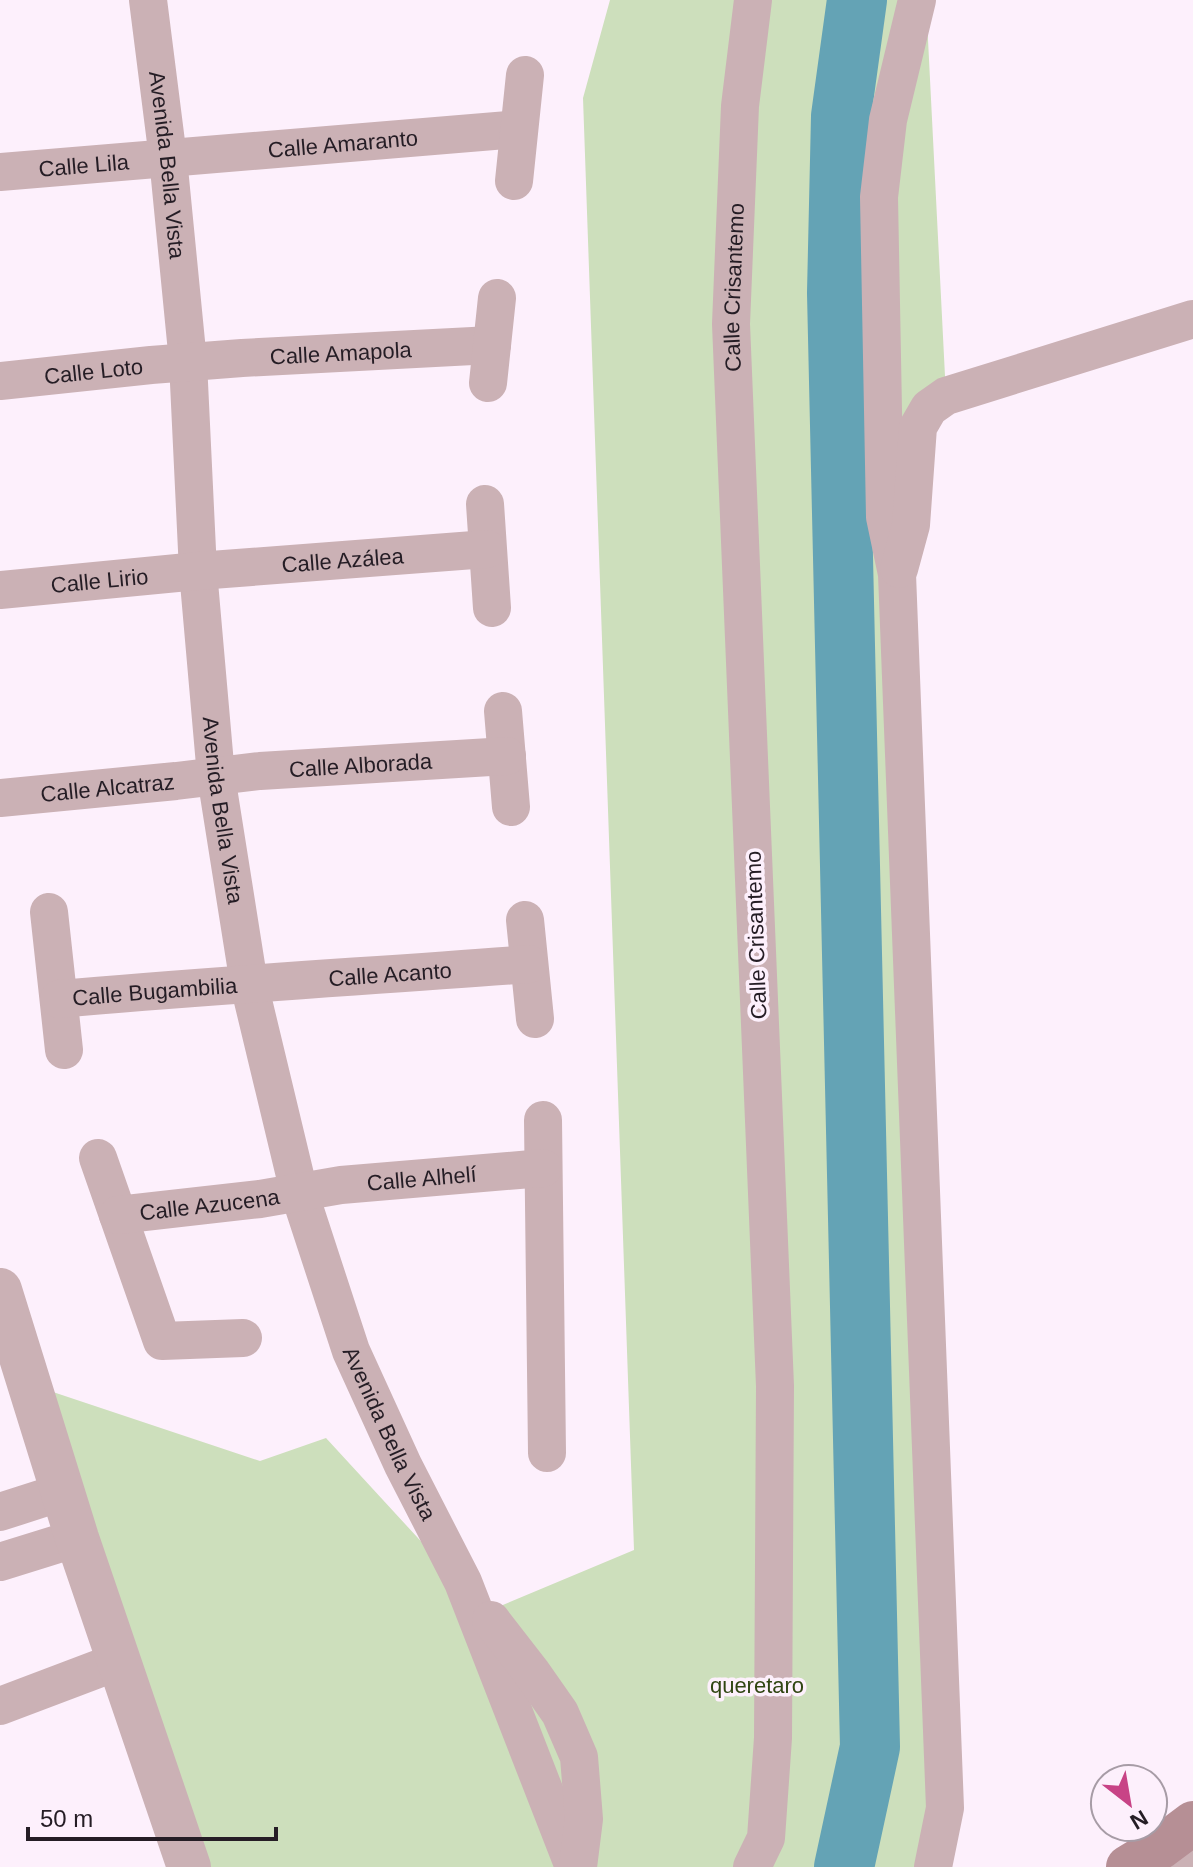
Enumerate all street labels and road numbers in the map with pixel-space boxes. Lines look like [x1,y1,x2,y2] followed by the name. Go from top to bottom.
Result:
[145,69,190,261] street label: Avenida Bella Vista
[267,125,419,162] street label: Calle Amaranto
[38,149,131,181] street label: Calle Lila
[718,203,748,372] street label: Calle Crisantemo
[269,337,413,369] street label: Calle Amapola
[43,353,144,389] street label: Calle Loto
[281,543,405,577] street label: Calle Azálea
[50,563,149,598] street label: Calle Lirio
[198,715,249,906] street label: Avenida Bella Vista
[288,748,433,782] street label: Calle Alborada
[39,769,176,807] street label: Calle Alcatraz
[741,850,771,1020] street label: Calle Crisantemo
[327,957,453,991] street label: Calle Acanto
[71,972,239,1010] street label: Calle Bugambilia
[366,1161,478,1195] street label: Calle Alhelí
[138,1183,282,1225] street label: Calle Azucena
[338,1343,442,1525] street label: Avenida Bella Vista

